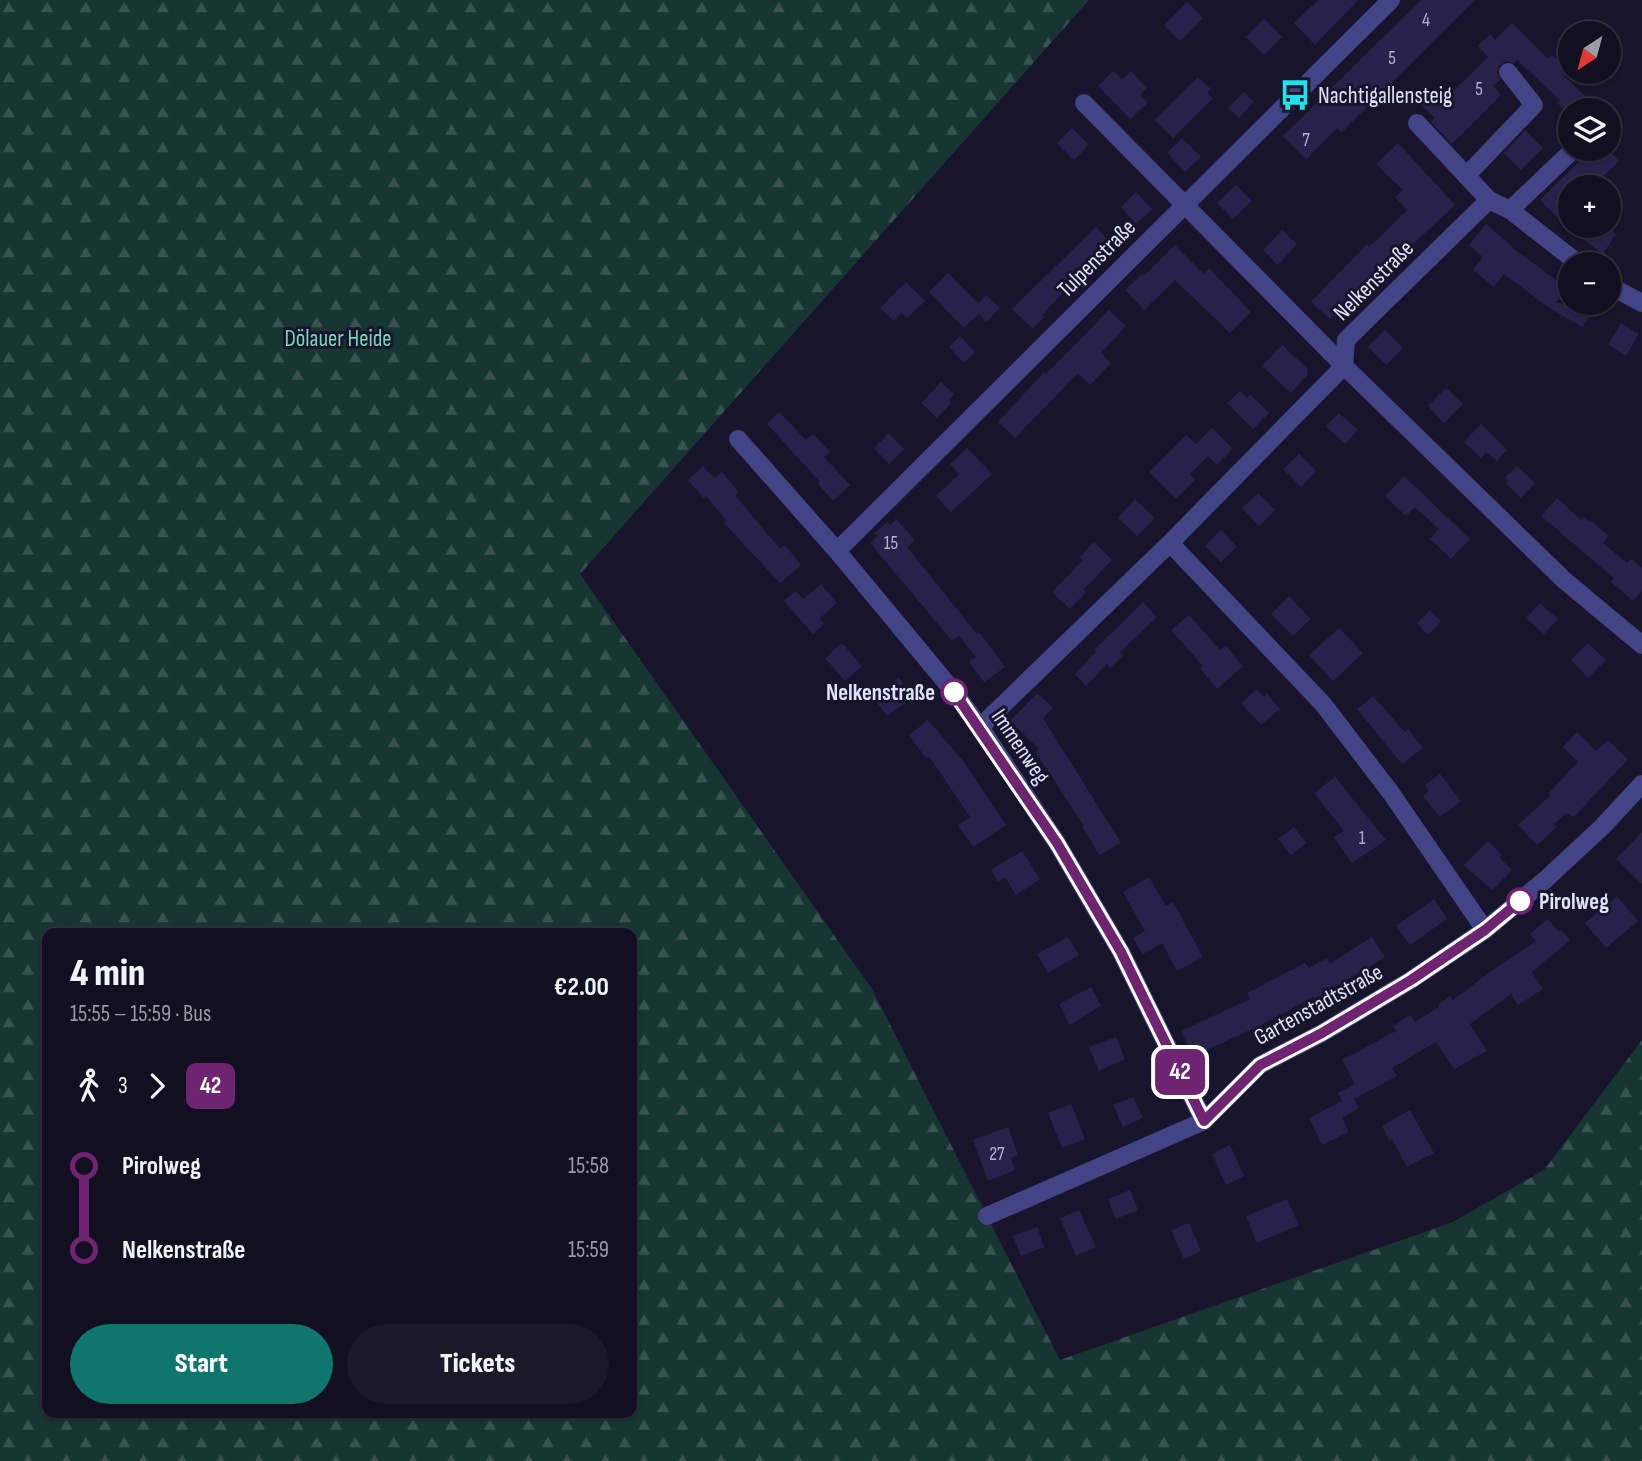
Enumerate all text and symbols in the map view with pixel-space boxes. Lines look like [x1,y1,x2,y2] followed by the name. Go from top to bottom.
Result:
[1422,9,1430,32] house number: 4
[1558,21,1620,84] north arrow
[1558,21,1621,315] map controls
[1388,47,1396,70] house number: 5
[1278,78,1312,112] bus stop icon: Nachtigallensteig
[1475,78,1483,101] house number: 5
[1318,82,1452,110] place label: Nachtigallensteig
[1558,98,1621,161] button: layers
[1302,129,1310,152] house number: 7
[1558,175,1621,238] button: +
[1052,214,1142,304] street label: Tulpenstraße
[1328,235,1420,327] street label: Nelkenstraße
[1558,252,1621,315] button: −
[284,325,392,353] park label: Dölauer Heide
[884,532,898,555] house number: 15
[826,679,935,707] place label: Nelkenstraße
[941,679,967,705] marker: Nelkenstraße
[985,704,1055,789] street label: Immenweg
[1359,827,1366,850] house number: 1
[1507,888,1533,914] marker: Pirolweg
[1539,888,1609,916] place label: Pirolweg
[70,951,145,996] text: 4 min
[1249,958,1388,1052] street label: Gartenstadtstraße
[554,972,609,1003] text: €2.00
[70,1000,211,1028] text: 15:55 – 15:59 · Bus
[1148,1049,1212,1095] line badge: 42
[1169,1057,1191,1086] text: 42
[70,1067,108,1105] icon: walk
[138,1067,176,1105] icon: forward
[200,1071,221,1100] text: 42
[118,1072,128,1100] text: 3
[989,1143,1005,1166] house number: 27
[122,1151,201,1182] text: Pirolweg
[568,1152,609,1180] text: 15:58
[122,1235,245,1266] text: Nelkenstraße
[568,1236,609,1264] text: 15:59
[70,1324,333,1404] button: Start
[347,1324,609,1404] button: Tickets

